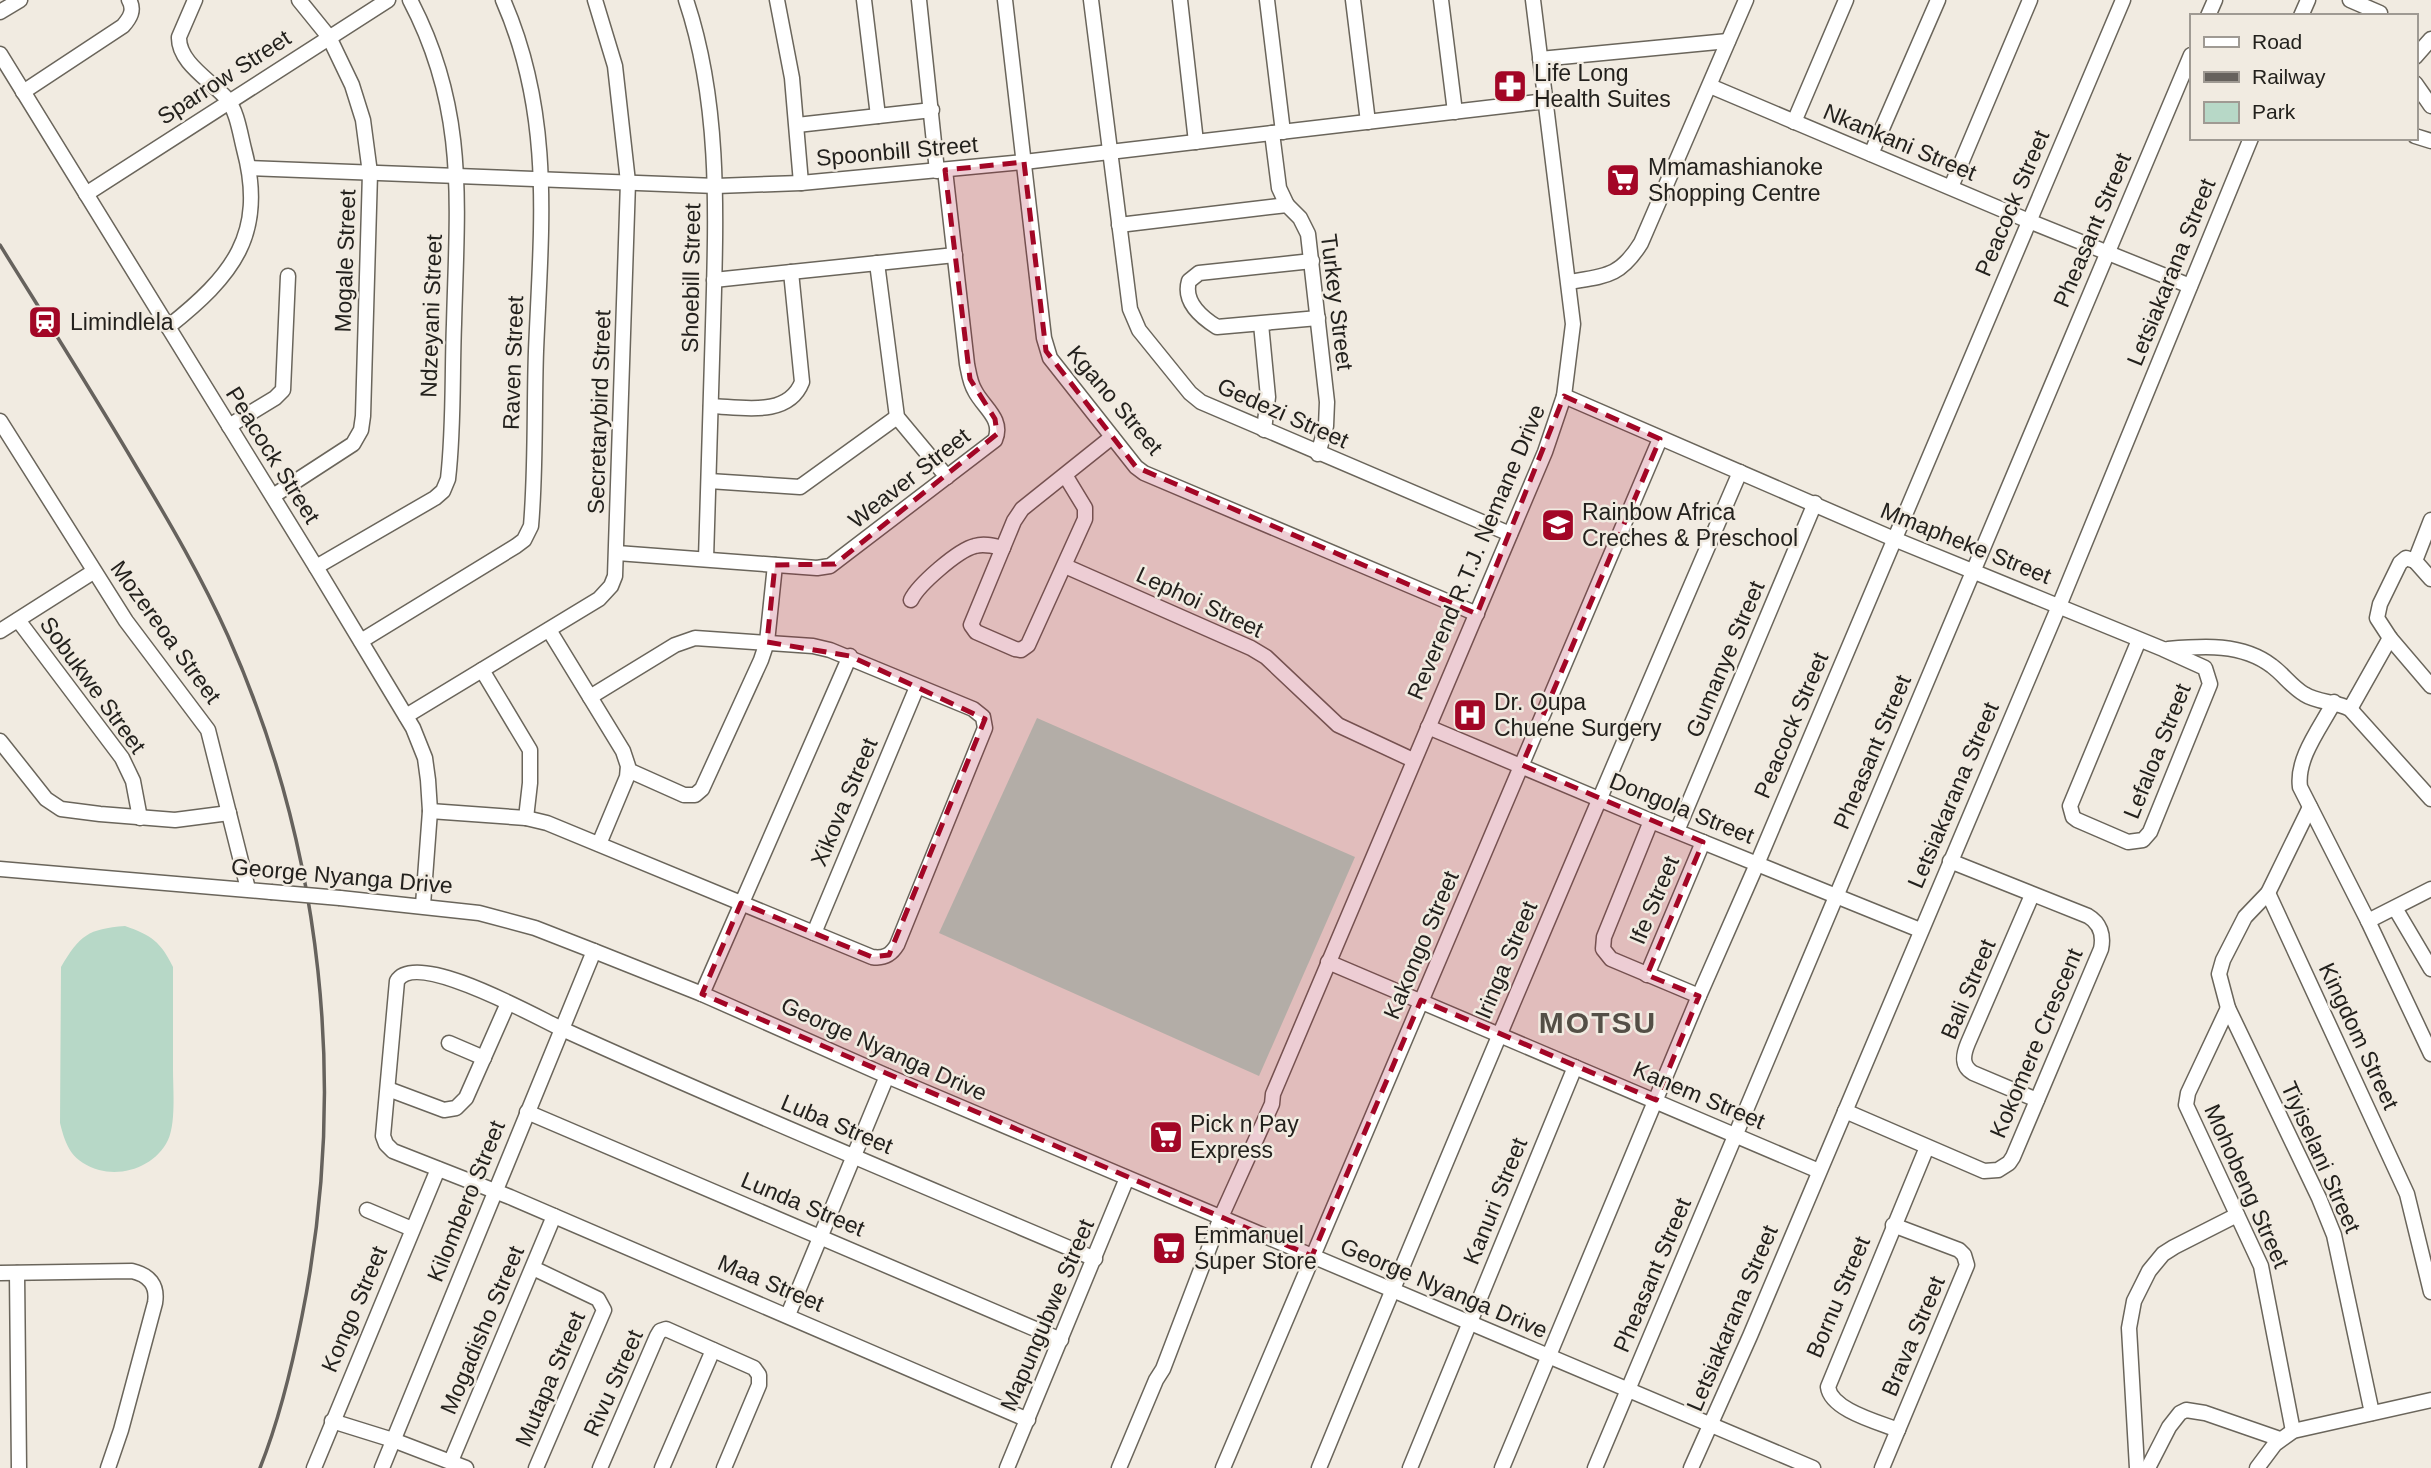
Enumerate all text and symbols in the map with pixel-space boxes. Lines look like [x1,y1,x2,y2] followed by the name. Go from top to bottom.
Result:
[2190,14,2417,140] legend
[153,24,296,130] street label: Sparrow Street
[2252,30,2302,53] text: Road
[1534,60,1671,112] place label: Life Long Health Suites
[2252,65,2326,88] text: Railway
[1491,67,1529,105] pharmacy icon: Life Long Health Suites
[1820,98,1981,186] street label: Nkankani Street
[2252,100,2296,123] text: Park
[1970,126,2055,280] street label: Peacock Street
[815,131,980,171] street label: Spoonbill Street
[2048,148,2136,311] street label: Pheasant Street
[1648,154,1823,206] place label: Mmamashianoke Shopping Centre
[1604,161,1642,199] supermarket icon: Mmamashianoke Shopping Centre
[2122,174,2221,369] street label: Letsiakarana Street
[330,188,361,333] street label: Mogale Street
[677,202,705,353] street label: Shoebill Street
[1316,232,1358,372] street label: Turkey Street
[415,233,447,398] street label: Ndzeyani Street
[498,295,528,431] street label: Raven Street
[26,303,64,341] station icon: Limindlela
[70,309,174,335] place label: Limindlela
[582,309,616,515] street label: Secretarybird Street
[1062,340,1168,460] street label: Kgano Street
[1213,373,1353,454] street label: Gedezi Street
[221,382,326,529] street label: Peacock Street
[1402,400,1550,704] street label: Reverend R.T.J. Nemane Drive
[843,422,975,533] street label: Weaver Street
[1877,497,2056,589] street label: Mmapheke Street
[1582,499,1798,551] place label: Rainbow Africa Creches & Preschool
[1539,506,1577,544] school or university icon: Rainbow Africa Creches & Preschool
[106,556,227,709] street label: Mozereoa Street
[1133,561,1268,643] street label: Lephoi Street
[1680,576,1770,741] street label: Gumanye Street
[35,612,152,759] street label: Sobukwe Street
[1749,648,1834,802] street label: Peacock Street
[1828,670,1916,833] street label: Pheasant Street
[2118,679,2196,822] street label: Lefaloa Street
[1494,689,1662,741] place label: Dr. Oupa Chuene Surgery
[1451,696,1489,734] hospital icon: Dr. Oupa Chuene Surgery
[1902,698,2004,892] street label: Letsiakarana Street
[805,733,883,870] street label: Xikova Street
[1606,767,1759,849] street label: Dongola Street
[1624,851,1684,948] street label: Ife Street
[230,853,454,899] street label: George Nyanga Drive
[1378,866,1464,1023] street label: Kakongo Street
[1470,897,1543,1023] street label: Iringa Street
[1935,935,2001,1043] street label: Bali Street
[1984,944,2088,1142] street label: Kokomere Crescent
[2314,959,2405,1114] street label: Kingdom Street
[777,992,991,1106] street label: George Nyanga Drive
[1539,1006,1657,1039] district label: MOTSU
[1629,1056,1769,1135] street label: Kanem Street
[2276,1077,2366,1237] street label: Tiyiselani Street
[777,1089,897,1159] street label: Luba Street
[2199,1100,2295,1272] street label: Mohobeng Street
[1190,1111,1299,1163] place label: Pick n Pay Express
[422,1116,510,1285] street label: Kilombero Street
[1147,1118,1185,1156] supermarket icon: Pick n Pay Express
[1458,1133,1532,1268] street label: Kanuri Street
[737,1166,869,1242] street label: Lunda Street
[1608,1193,1696,1356] street label: Pheasant Street
[995,1215,1099,1415] street label: Mapungubwe Street
[1681,1221,1783,1415] street label: Letsiakarana Street
[1194,1222,1317,1274] place label: Emmanuel Super Store
[1150,1229,1188,1267] supermarket icon: Emmanuel Super Store
[1801,1232,1875,1362] street label: Bornu Street
[1337,1233,1551,1343] street label: George Nyanga Drive
[435,1241,529,1418] street label: Mogadisho Street
[316,1242,392,1376] street label: Kongo Street
[714,1249,828,1317] street label: Maa Street
[1876,1272,1950,1400] street label: Brava Street
[510,1307,590,1451] street label: Mutapa Street
[578,1325,648,1440] street label: Rivu Street

